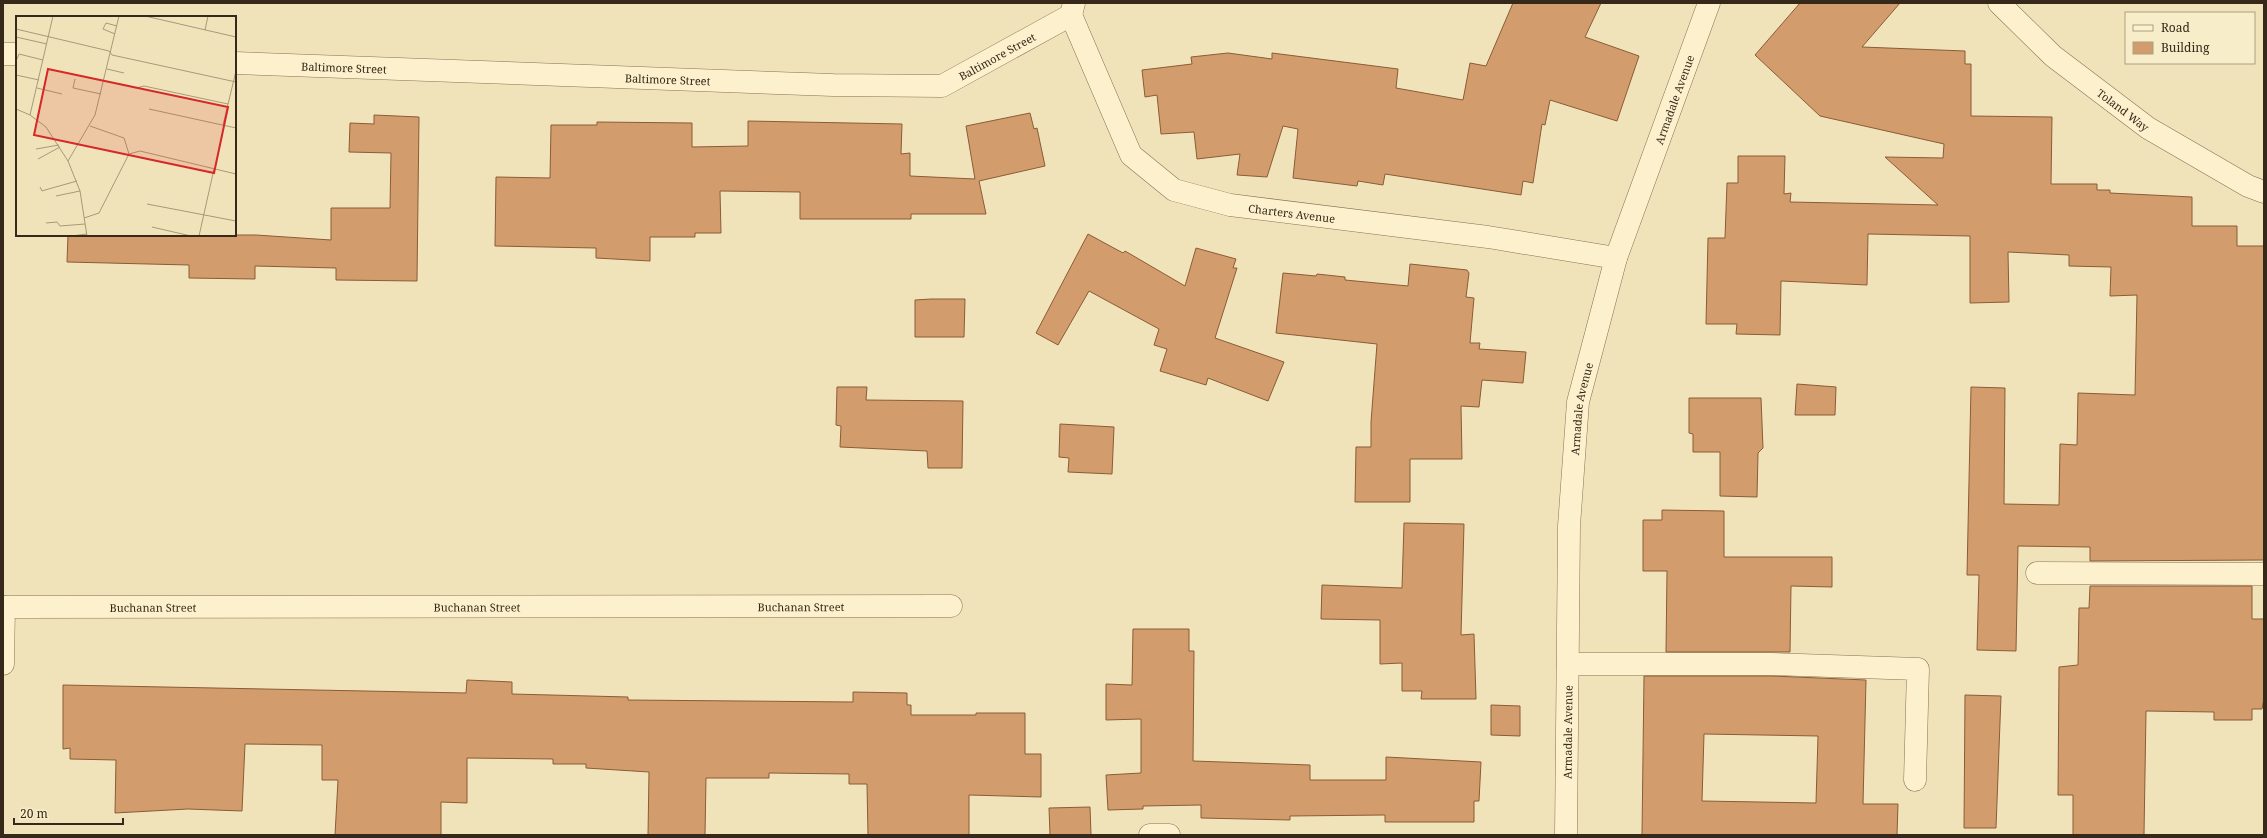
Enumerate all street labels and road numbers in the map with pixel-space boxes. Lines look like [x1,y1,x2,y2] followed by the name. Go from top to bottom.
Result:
[956,29,1038,83] street label: Baltimore Street
[1651,53,1697,146] street label: Armadale Avenue
[301,58,387,76] street label: Baltimore Street
[625,70,711,88] street label: Baltimore Street
[2094,85,2153,134] street label: Toland Way
[1248,200,1336,225] street label: Charters Avenue
[1567,361,1596,456] street label: Armadale Avenue
[110,599,197,614] street label: Buchanan Street
[434,599,521,614] street label: Buchanan Street
[758,599,845,614] street label: Buchanan Street
[1559,685,1575,779] street label: Armadale Avenue

